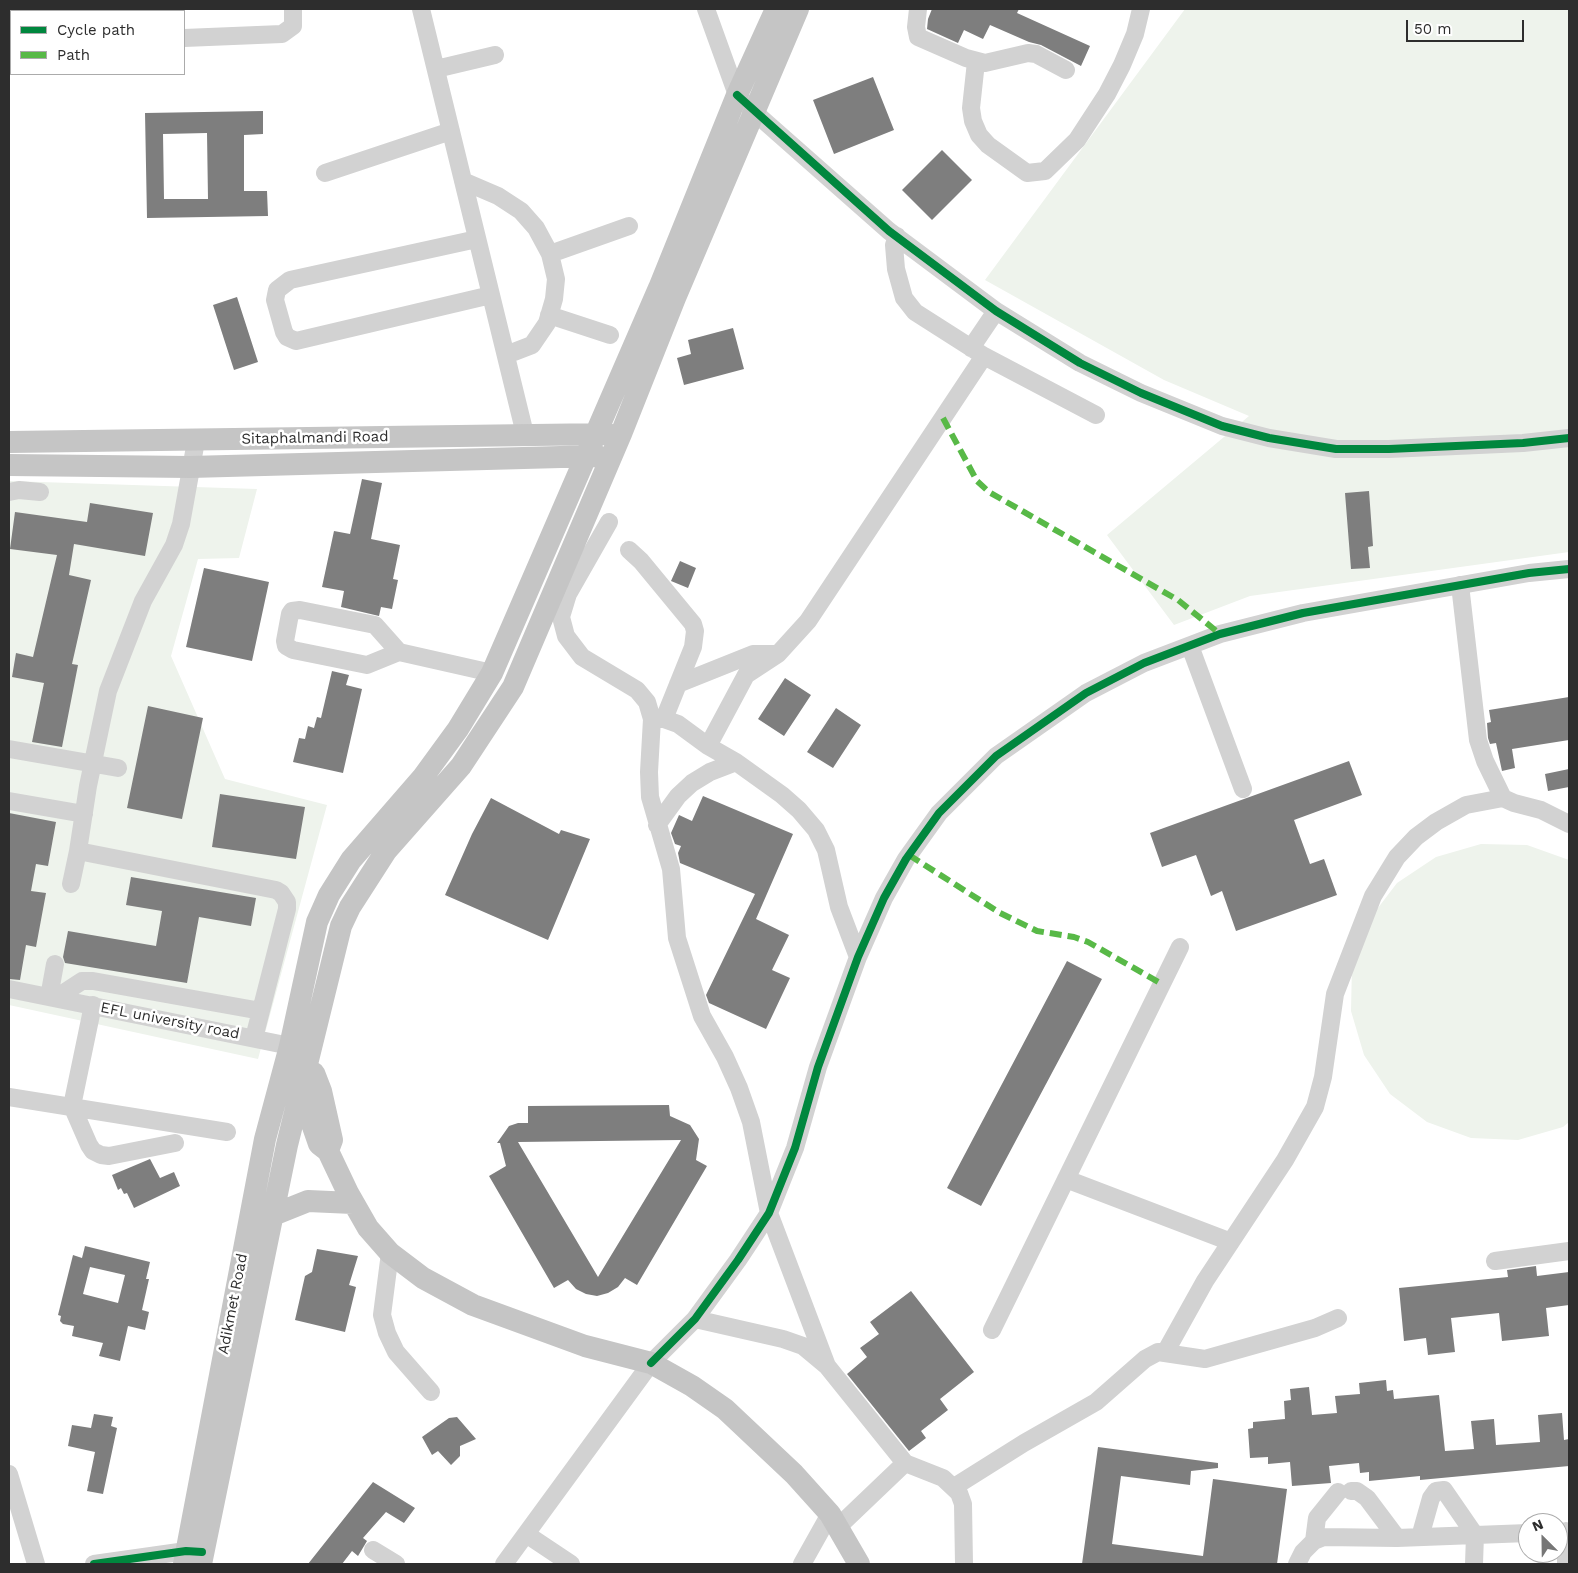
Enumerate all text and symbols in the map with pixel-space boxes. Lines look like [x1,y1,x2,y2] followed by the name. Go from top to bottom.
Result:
[10,10,185,75] legend
[1408,10,1526,42] scale bar
[1414,20,1451,38] text: 50 m
[57,21,135,39] text: Cycle path
[57,46,90,64] text: Path
[241,428,389,448] street label: Sitaphalmandi Road
[99,999,241,1043] street label: EFL university road
[214,1252,252,1356] street label: Adikmet Road
[1518,1513,1568,1563] north arrow
[1530,1516,1545,1535] text: N

